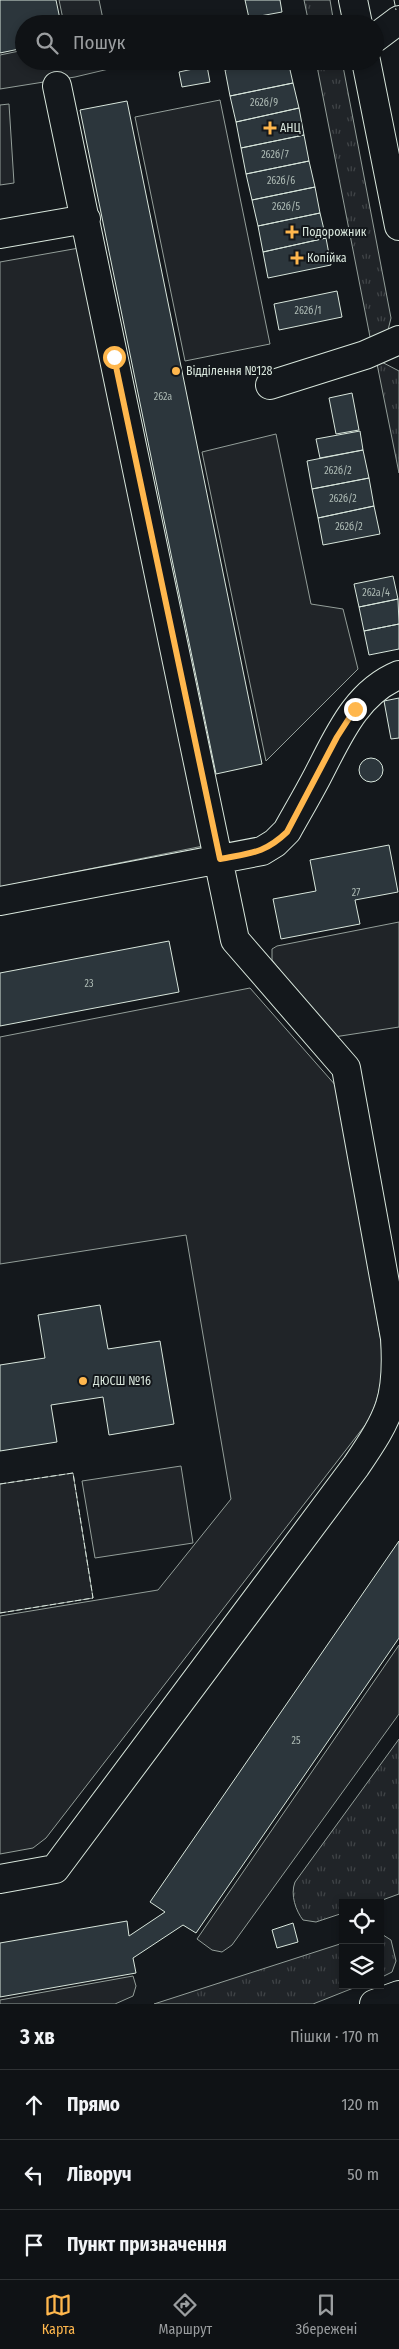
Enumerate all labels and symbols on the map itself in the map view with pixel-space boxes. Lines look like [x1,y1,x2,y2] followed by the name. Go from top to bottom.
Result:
[250,97,278,109] house number: 262б/9
[280,121,301,135] place label: АНЦ
[264,122,276,134] marker: АНЦ
[261,149,289,161] house number: 262б/7
[267,175,295,187] house number: 262б/6
[272,201,300,213] house number: 262б/5
[302,225,367,239] place label: Подорожник
[286,226,298,238] marker: Подорожник
[307,251,347,265] place label: Копійка
[291,252,303,264] marker: Копійка
[295,305,321,317] house number: 262б/1
[103,346,126,369] route start
[186,364,273,378] place label: Відділення №128
[170,365,182,377] marker: Відділення №128
[154,391,172,403] house number: 262а
[324,465,352,477] house number: 262б/2
[329,493,357,505] house number: 262б/2
[335,521,363,533] house number: 262б/2
[362,587,390,599] house number: 262а/4
[344,698,367,721] route end
[352,887,360,899] house number: 27
[85,978,94,990] house number: 23
[92,1374,151,1388] place label: ДЮСШ №16
[77,1375,89,1387] marker: ДЮСШ №16
[292,1735,301,1747] house number: 25

